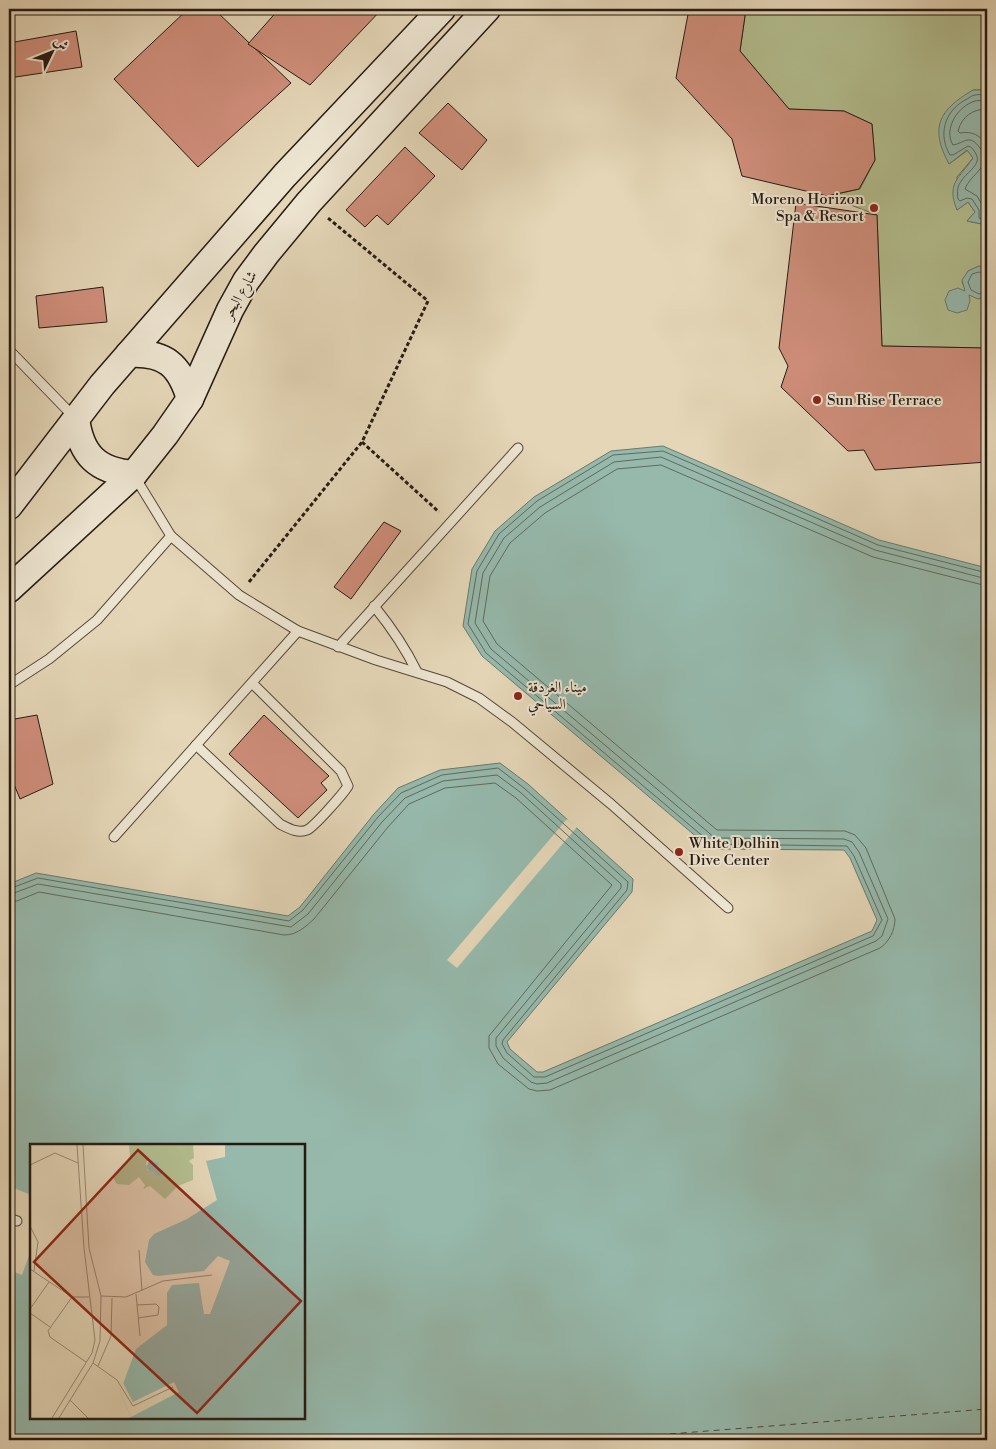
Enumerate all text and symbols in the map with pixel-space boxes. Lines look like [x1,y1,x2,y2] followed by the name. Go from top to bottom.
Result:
[28,28,78,78] north arrow
[49,33,72,55] text: ش
[751,190,865,226] place label: Moreno Horizon Spa & Resort
[868,202,880,214] marker: Moreno Horizon Spa & Resort
[218,267,264,326] street label: شارع البحر
[827,391,941,410] place label: Sun Rise Terrace
[811,394,823,406] marker: Sun Rise Terrace
[528,678,587,716] place label: ميناء الغردقة السياحي
[512,690,524,702] marker: ميناء الغردقة السياحي
[688,834,780,870] place label: White Dolhin Dive Center
[673,846,685,858] marker: White Dolhin Dive Center
[30,1144,305,1419] inset map

